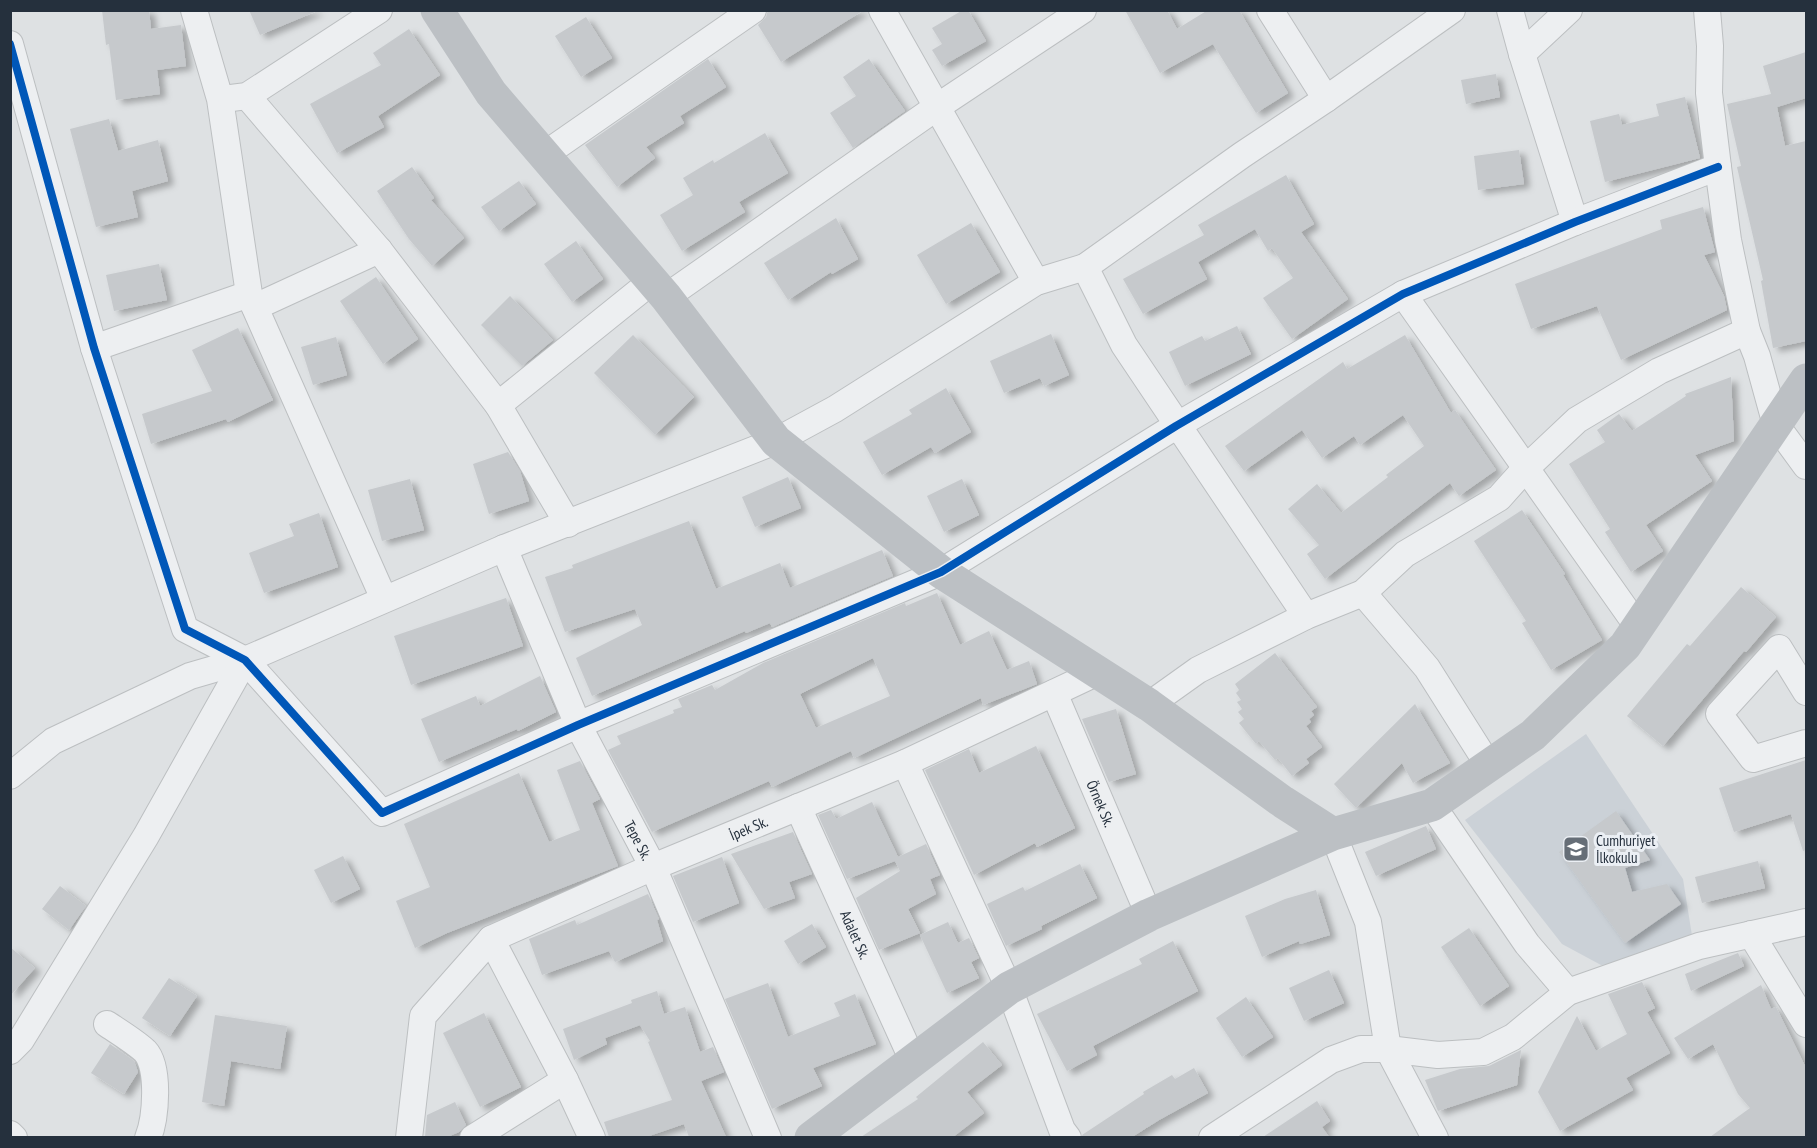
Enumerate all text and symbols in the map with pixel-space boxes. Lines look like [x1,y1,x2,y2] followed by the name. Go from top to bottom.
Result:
[1083,777,1120,830] street label: Örnek Sk.
[726,811,771,844] street label: İpek Sk.
[621,817,657,863] street label: Tepe Sk.
[1596,831,1655,867] place label: Cumhuriyet İlkokulu
[1561,834,1591,864] school or university icon: Cumhuriyet İlkokulu
[836,907,875,962] street label: Adalet Sk.

